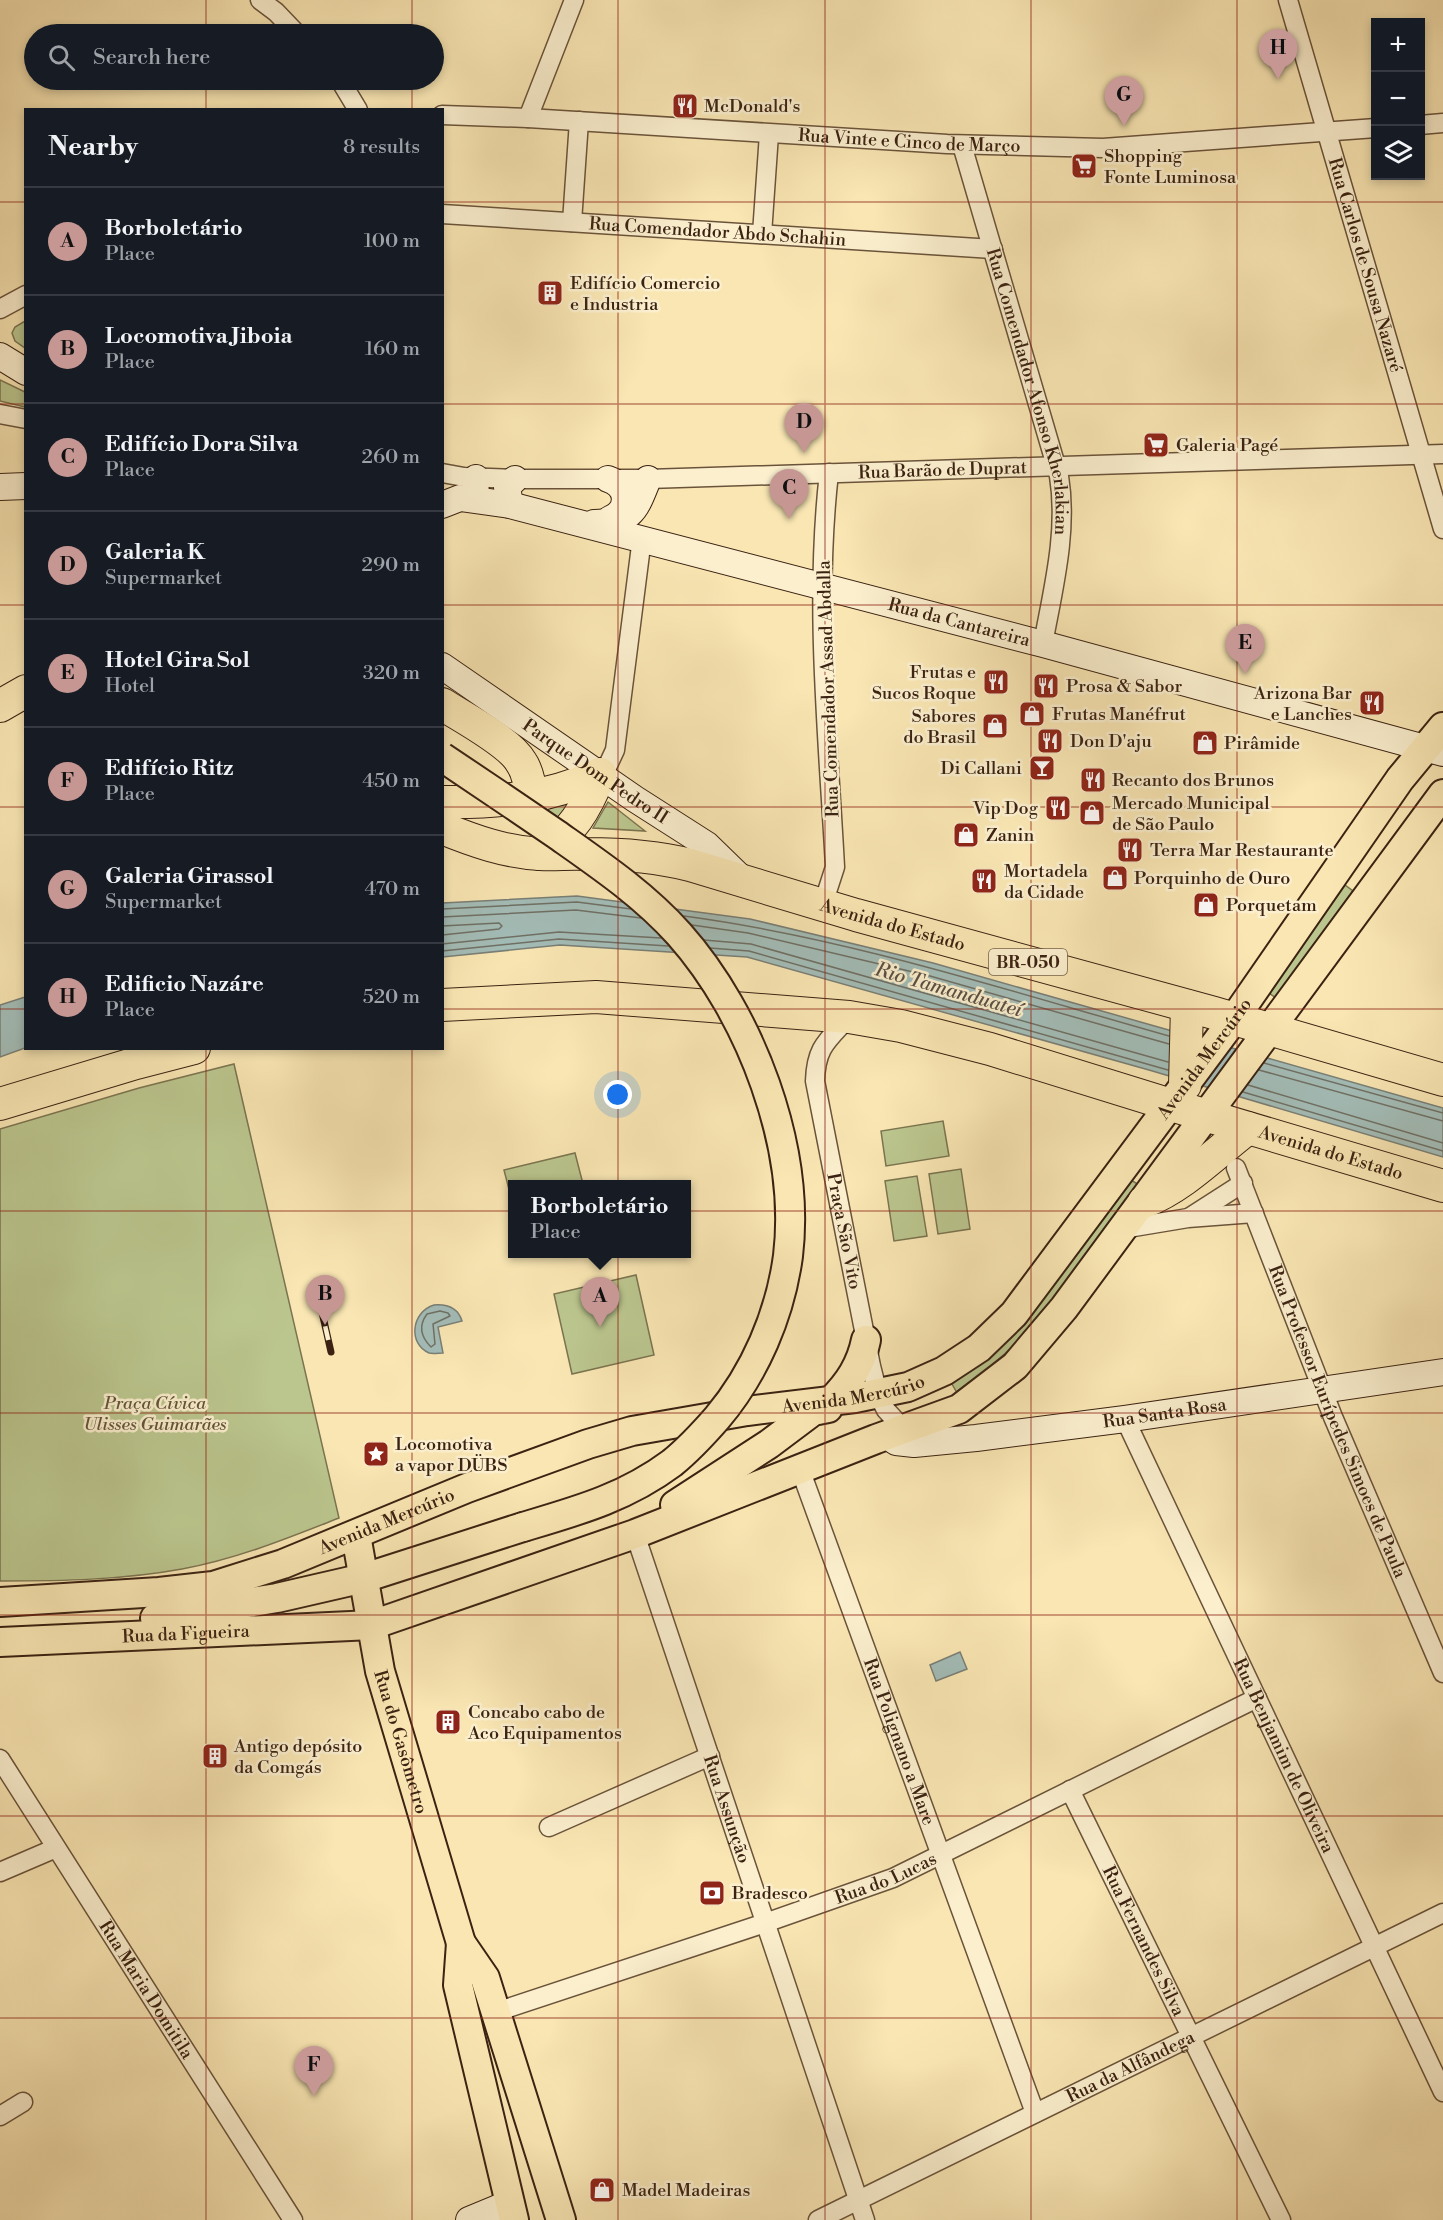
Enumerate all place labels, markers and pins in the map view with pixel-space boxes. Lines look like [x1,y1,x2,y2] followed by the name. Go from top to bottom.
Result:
[1258,29,1298,79] pin: H
[1104,76,1144,126] pin: G
[670,91,700,121] restaurant icon: McDonald's
[704,95,801,118] place label: McDonald's
[1104,145,1237,189] place label: Shopping Fonte Luminosa
[1069,151,1099,181] supermarket icon: Shopping Fonte Luminosa
[570,272,720,316] place label: Edifício Comercio e Industria
[535,278,565,308] building icon: Edifício Comercio e Industria
[784,404,824,453] pin: D
[1141,430,1171,460] supermarket icon: Galeria Pagé
[1176,434,1278,457] place label: Galeria Pagé
[770,470,808,519] pin: C
[1226,624,1264,674] pin: E
[872,661,976,705] place label: Frutas e Sucos Roque
[981,667,1011,697] restaurant icon: Frutas e Sucos Roque
[1031,671,1061,701] restaurant icon: Prosa & Sabor
[1066,675,1183,698] place label: Prosa & Sabor
[1253,682,1352,726] place label: Arizona Bar e Lanches
[1357,688,1387,718] restaurant icon: Arizona Bar e Lanches
[1017,699,1047,729] shop icon: Frutas Manéfrut
[1052,703,1186,726] place label: Frutas Manéfrut
[903,705,977,749] place label: Sabores do Brasil
[980,711,1010,741] shop icon: Sabores do Brasil
[1035,726,1065,756] restaurant icon: Don D'aju
[1190,728,1220,758] shop icon: Pirâmide
[1070,730,1152,753] place label: Don D'aju
[1224,732,1300,755] place label: Pirâmide
[1027,753,1057,783] bar icon: Di Callani
[940,757,1022,780] place label: Di Callani
[1078,765,1108,795] restaurant icon: Recanto dos Brunos
[1112,769,1274,792] place label: Recanto dos Brunos
[1112,792,1270,836] place label: Mercado Municipal de São Paulo
[1043,793,1073,823] restaurant icon: Vip Dog
[972,797,1039,820] place label: Vip Dog
[1077,798,1107,828] shop icon: Mercado Municipal de São Paulo
[951,820,981,850] shop icon: Zanin
[986,824,1034,847] place label: Zanin
[1115,835,1145,865] restaurant icon: Terra Mar Restaurante
[1150,839,1334,862] place label: Terra Mar Restaurante
[1004,860,1089,904] place label: Mortadela da Cidade
[1100,863,1130,893] shop icon: Porquinho de Ouro
[969,866,999,896] restaurant icon: Mortadela da Cidade
[1134,867,1290,890] place label: Porquinho de Ouro
[1191,890,1221,920] shop icon: Porquetam
[1226,894,1317,917] place label: Porquetam
[306,1276,344,1325] pin: B
[580,1278,620,1327] pin: A
[395,1433,508,1477] place label: Locomotiva a vapor DÜBS
[361,1439,391,1469] place icon: Locomotiva a vapor DÜBS
[467,1701,622,1745] place label: Concabo cabo de Aco Equipamentos
[433,1707,463,1737] building icon: Concabo cabo de Aco Equipamentos
[233,1735,362,1779] place label: Antigo depósito da Comgás
[200,1741,230,1771] building icon: Antigo depósito da Comgás
[697,1878,727,1908] bank icon: Bradesco
[731,1882,808,1905] place label: Bradesco
[294,2046,334,2096] pin: F
[587,2175,617,2205] shop icon: Madel Madeiras
[622,2179,750,2202] place label: Madel Madeiras

